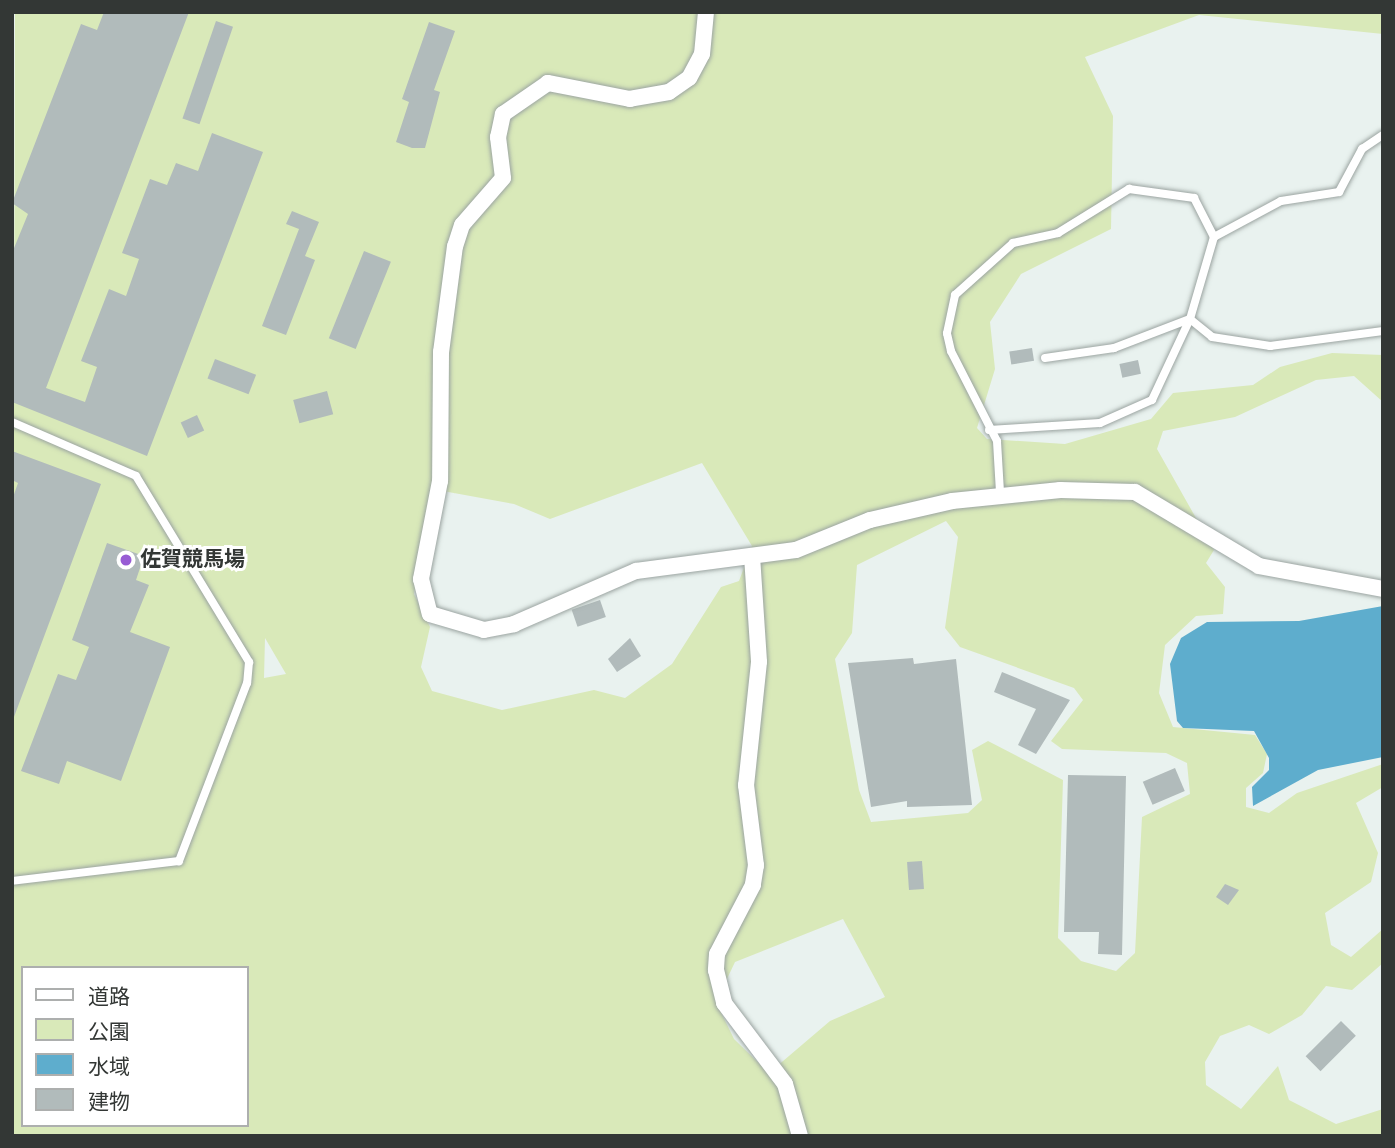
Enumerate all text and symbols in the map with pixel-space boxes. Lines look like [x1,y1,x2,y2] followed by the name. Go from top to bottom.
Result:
[140,547,245,573] place label: 佐賀競馬場
[118,552,134,568] marker: 佐賀競馬場
[21,966,248,1127] legend
[88,987,130,1008] text: 道路
[88,1022,130,1043] text: 公園
[88,1057,130,1078] text: 水域
[88,1092,130,1113] text: 建物

